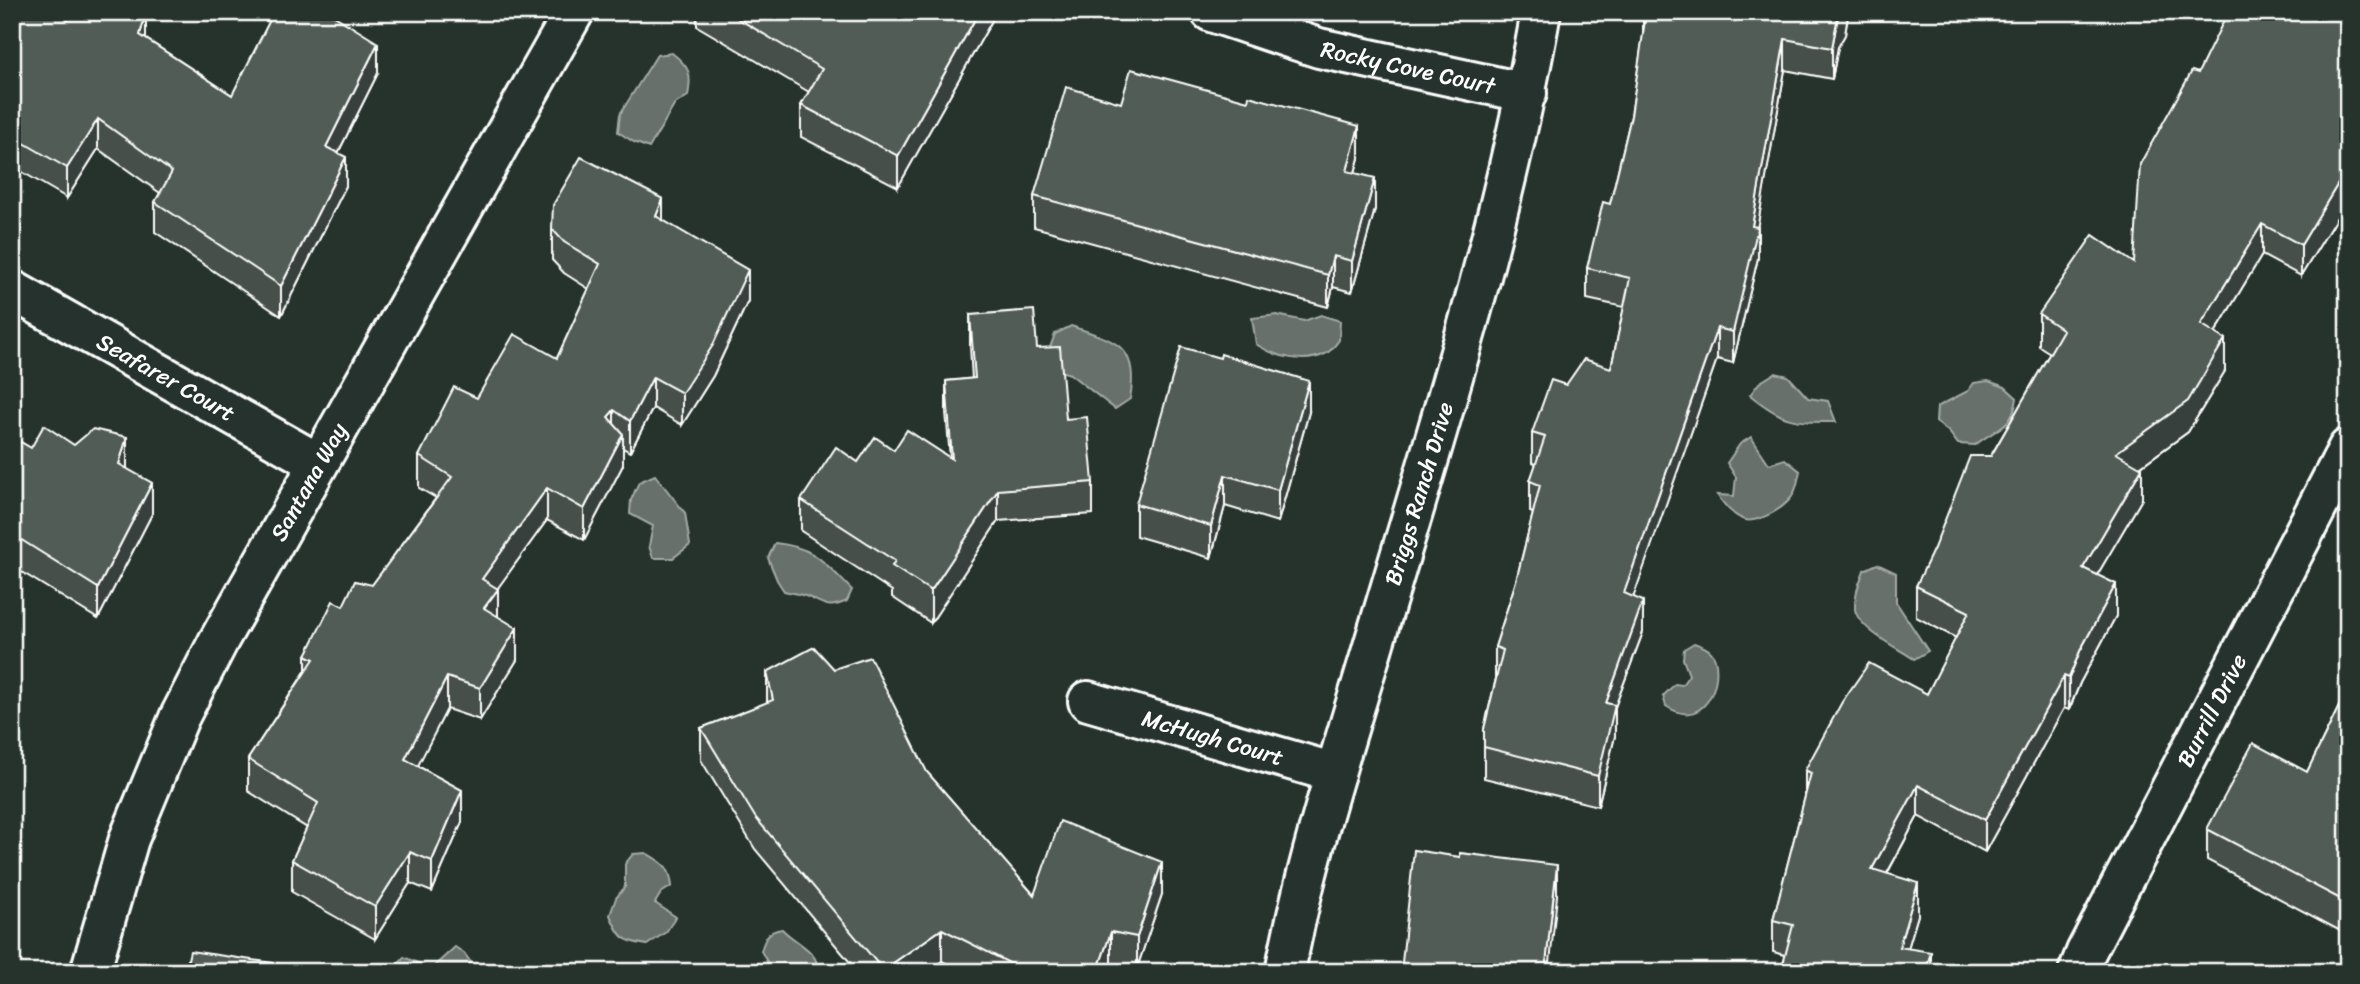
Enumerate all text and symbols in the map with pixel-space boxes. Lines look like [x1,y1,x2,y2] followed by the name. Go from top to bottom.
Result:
[1317,28,1501,106] street label: Rocky Cove Court
[89,321,243,433] street label: Seafarer Court
[1372,397,1465,590] street label: Briggs Ranch Drive
[258,414,359,549] street label: Santana Way
[2165,646,2258,774] street label: Burrill Drive
[1137,697,1289,777] street label: McHugh Court

